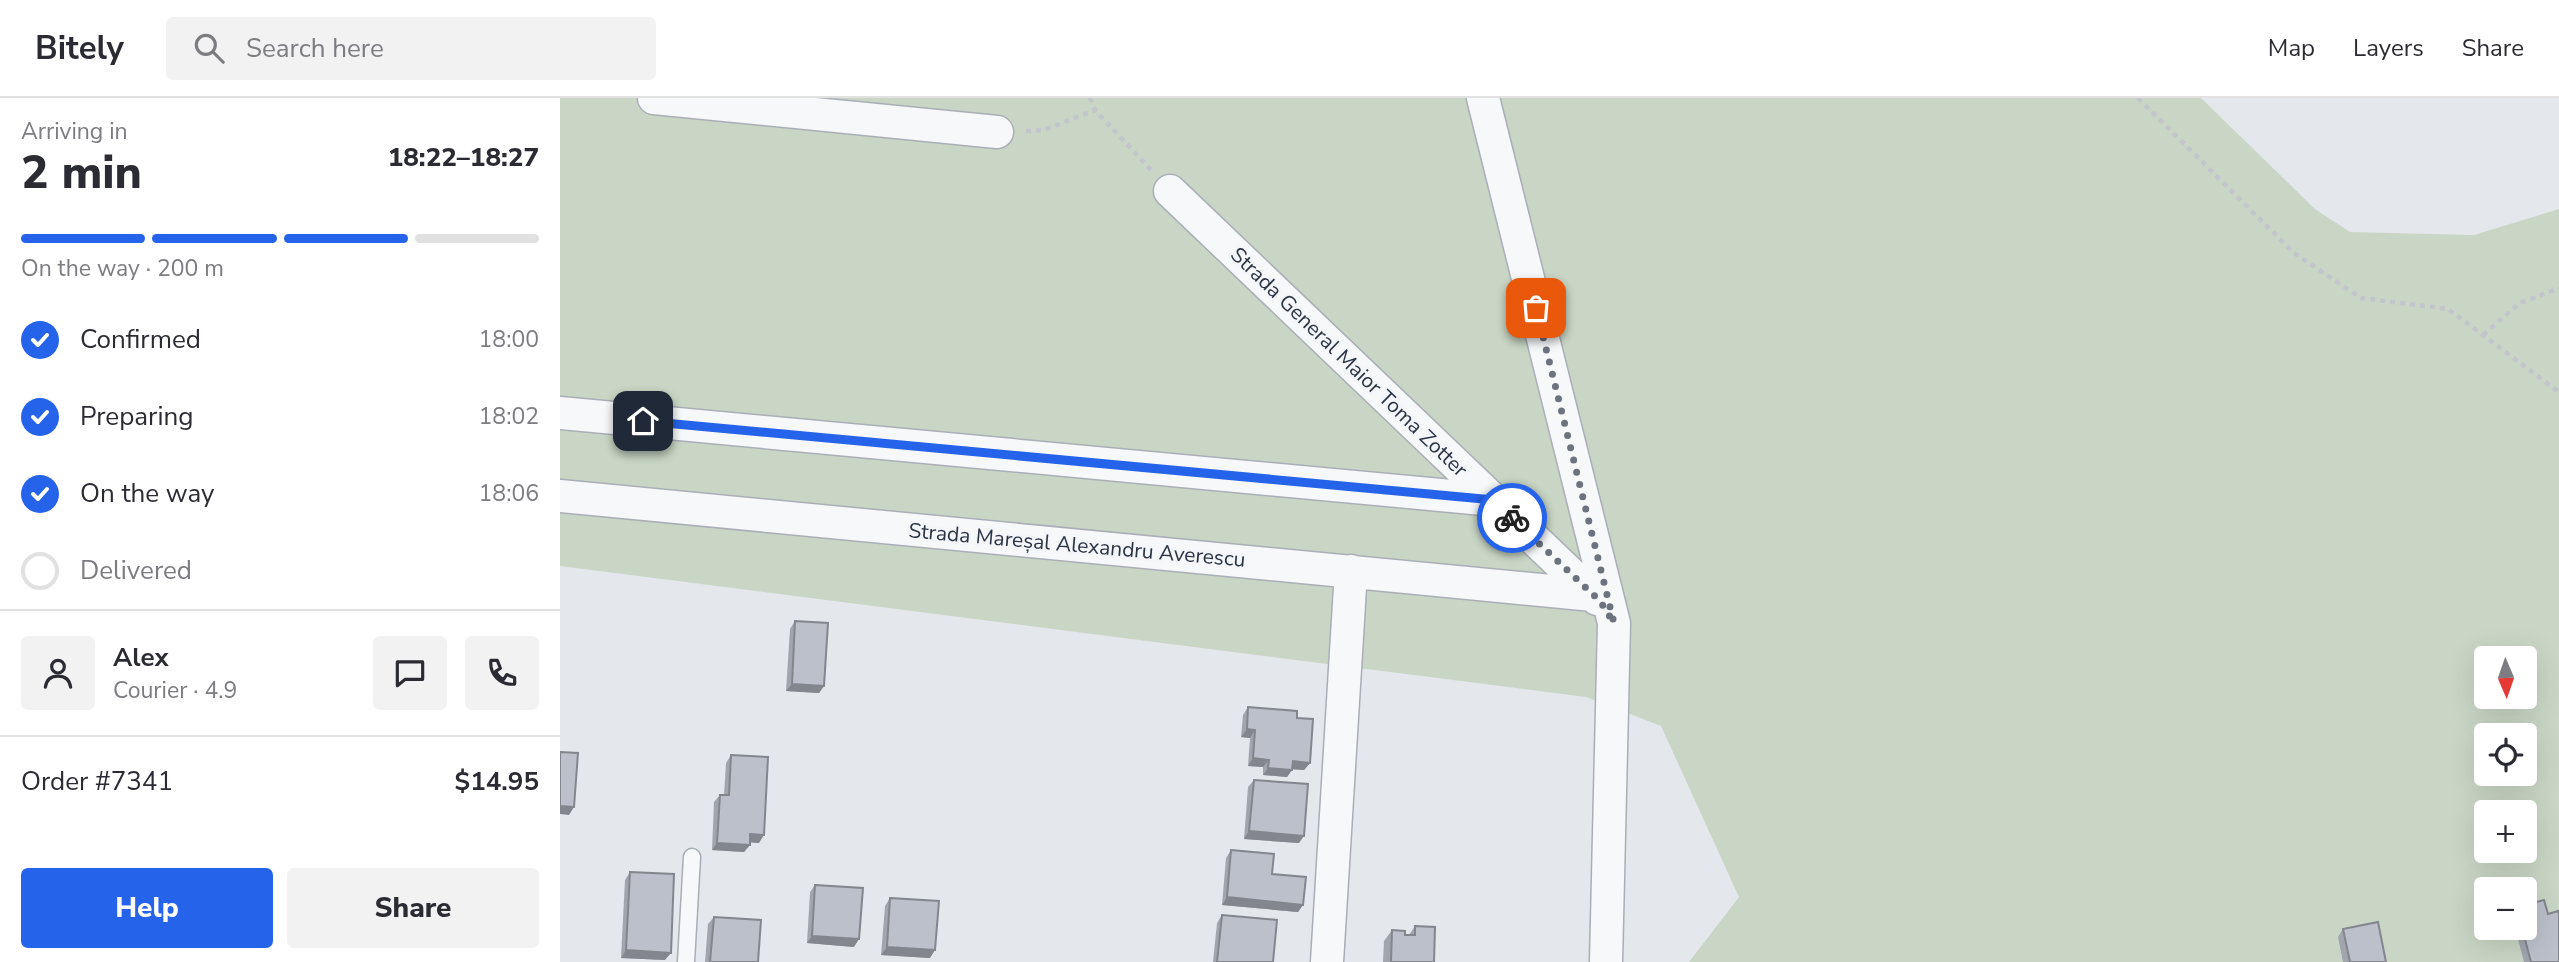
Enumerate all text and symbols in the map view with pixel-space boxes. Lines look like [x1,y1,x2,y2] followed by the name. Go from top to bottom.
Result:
[166,17,656,80] search box
[35,26,124,71] text: Bitely
[190,29,228,67] icon: search
[246,31,384,66] text: Search here
[2268,32,2315,64] text: Map
[2353,32,2424,64] text: Layers
[2462,32,2524,64] text: Share
[21,116,128,147] text: Arriving in
[388,140,539,175] text: 18:22–18:27
[21,141,142,204] text: 2 min
[1224,241,1474,483] street label: Strada General Maior Toma Zotter
[21,253,224,284] text: On the way · 200 m
[1506,278,1566,338] pin
[1517,289,1555,327] icon: bag
[21,321,59,359] icon: check
[80,322,201,357] text: Confirmed
[479,324,539,355] text: 18:00
[613,391,673,451] pin
[21,398,59,436] icon: check
[80,399,193,434] text: Preparing
[479,401,539,432] text: 18:02
[624,402,662,440] icon: home
[21,475,59,513] icon: check
[80,476,214,511] text: On the way
[479,478,539,509] text: 18:06
[1477,483,1547,553] courier
[1493,499,1531,537] icon: bike
[907,516,1247,574] street label: Strada Mareșal Alexandru Averescu
[80,553,192,588] text: Delivered
[21,636,95,710] button: person
[373,636,447,710] button: chat
[465,636,539,710] button: phone
[113,640,169,675] text: Alex
[2474,646,2538,709] north arrow
[2474,646,2537,940] map controls
[113,675,237,706] text: Courier · 4.9
[2474,723,2537,786] button: locate
[21,764,173,799] text: Order #7341
[455,764,539,799] text: $14.95
[2474,800,2537,863] button: +
[21,868,273,948] button: Help
[287,868,539,948] button: Share
[2474,877,2537,940] button: −

